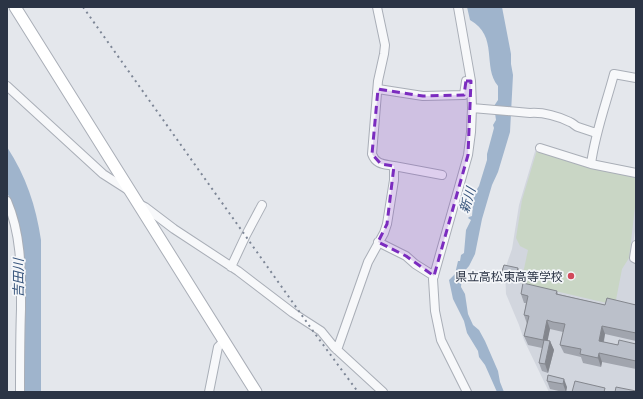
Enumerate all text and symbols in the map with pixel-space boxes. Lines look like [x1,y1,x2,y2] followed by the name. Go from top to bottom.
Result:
[456,183,479,215] water label: 新川
[10,257,26,298] water label: 吉田川
[455,269,563,284] place label: 県立高松東高等学校
[566,271,576,281] marker: 県立高松東高等学校

